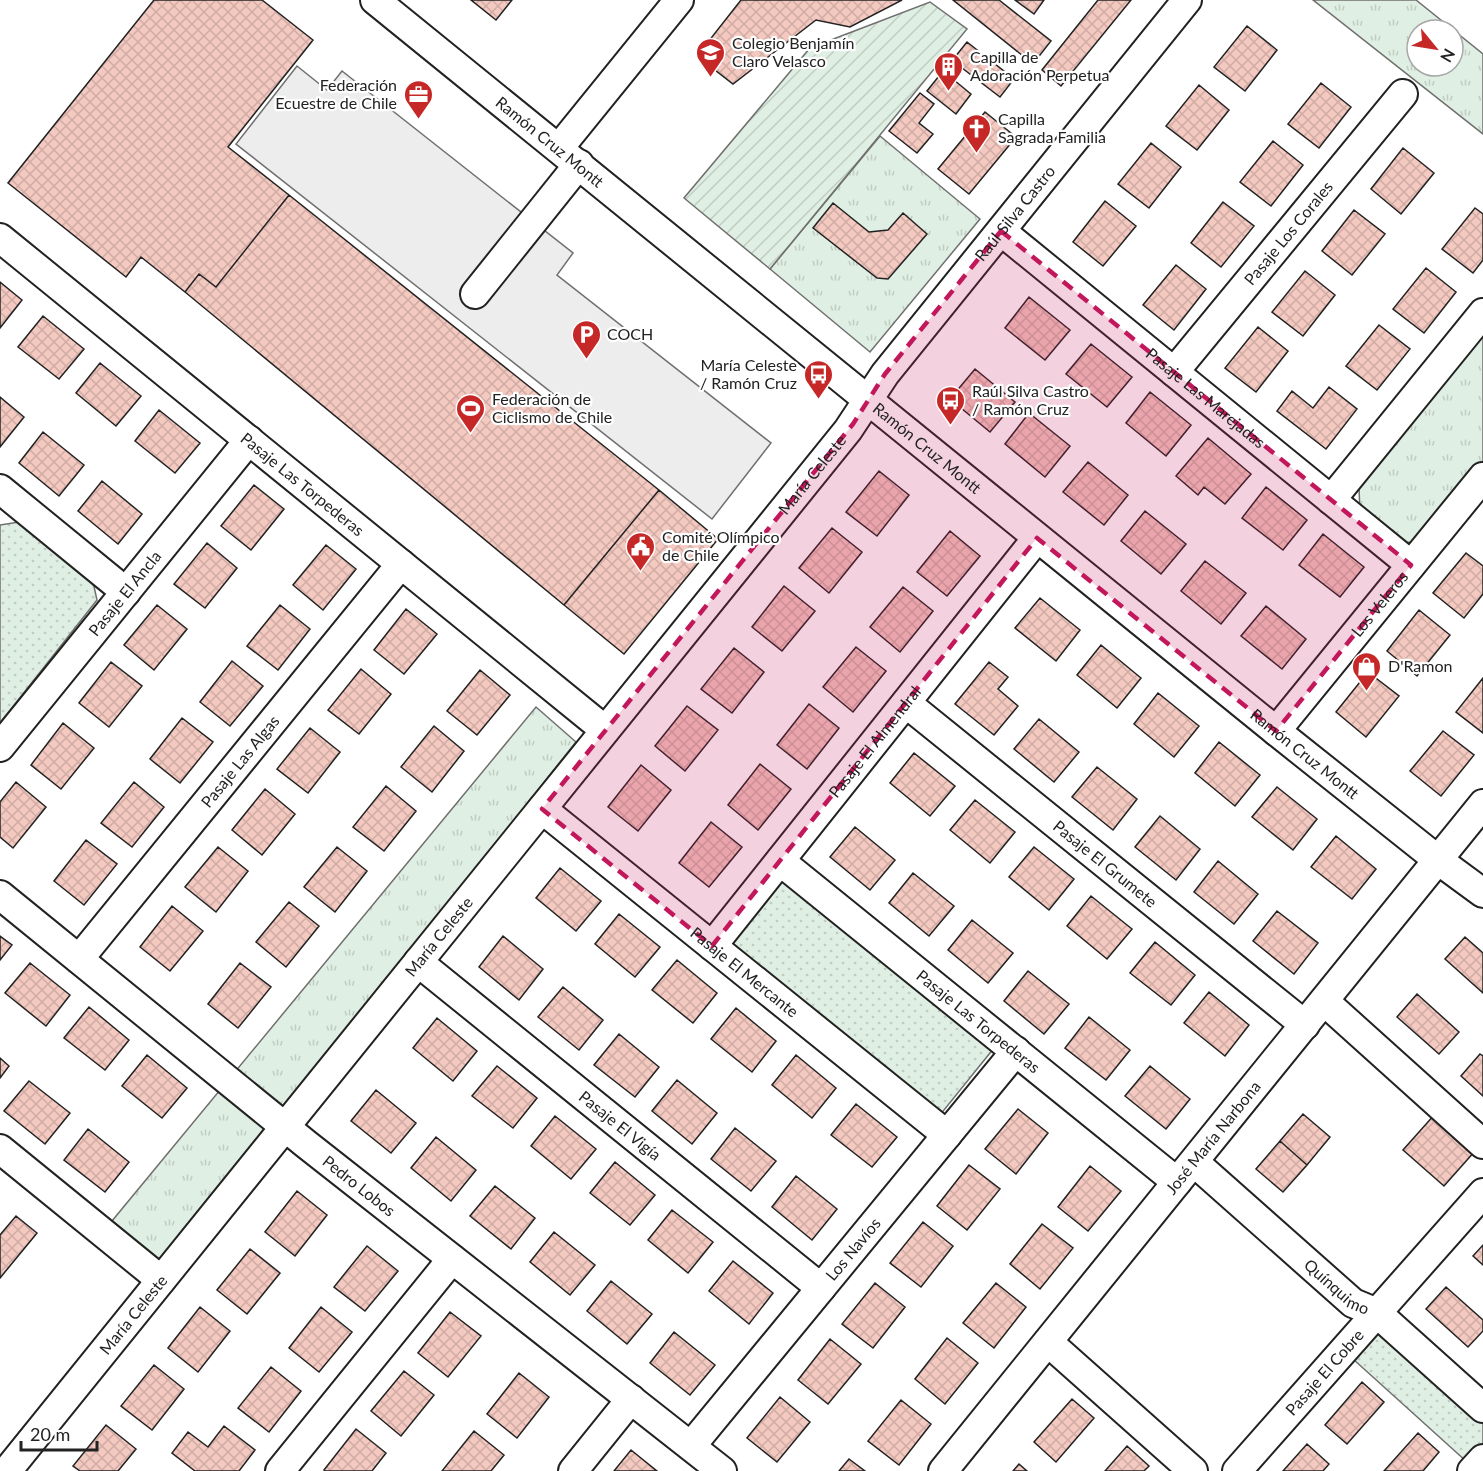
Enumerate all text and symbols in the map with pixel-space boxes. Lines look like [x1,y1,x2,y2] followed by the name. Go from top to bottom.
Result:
[1405,18,1465,78] north arrow
[732,33,854,70] place label: Colegio Benjamín Claro Velasco
[695,36,727,78] school or university icon: Colegio Benjamín Claro Velasco
[1437,46,1460,66] text: N
[970,47,1109,84] place label: Capilla de Adoración Perpetua
[933,50,965,92] building icon: Capilla de Adoración Perpetua
[275,75,397,112] place label: Federación Ecuestre de Chile
[402,78,434,120] office icon: Federación Ecuestre de Chile
[492,92,608,191] street label: Ramón Cruz Montt
[998,109,1106,146] place label: Capilla Sagrada Familia
[961,112,993,154] church icon: Capilla Sagrada Familia
[970,161,1059,264] street label: Raúl Silva Castro
[1240,177,1336,289] street label: Pasaje Los Corales
[570,318,602,360] parking icon: COCH
[607,324,653,343] place label: COCH
[1143,343,1269,451] street label: Pasaje Las Marejadas
[700,355,797,392] place label: María Celeste / Ramón Cruz
[802,358,834,400] bus stop icon: María Celeste / Ramón Cruz
[972,381,1089,418] place label: Raúl Silva Castro / Ramón Cruz
[935,384,967,426] bus stop icon: Raúl Silva Castro / Ramón Cruz
[492,389,612,426] place label: Federación de Ciclismo de Chile
[455,392,487,434] sports icon: Federación de Ciclismo de Chile
[870,398,985,497] street label: Ramón Cruz Montt
[237,428,368,539] street label: Pasaje Las Torpederas
[774,431,849,518] street label: María Celeste
[662,527,780,564] place label: Comité Olímpico de Chile
[625,530,657,572] public building icon: Comité Olímpico de Chile
[84,546,165,639] street label: Pasaje El Ancla
[1347,567,1412,640] street label: Los Veleros
[1351,650,1383,692] shop icon: D'Ramon
[1388,656,1452,675] place label: D'Ramon
[824,682,924,801] street label: Pasaje El Almendral
[1247,704,1363,803] street label: Ramón Cruz Montt
[197,711,283,811] street label: Pasaje Las Algas
[1050,816,1161,911] street label: Pasaje El Grumete
[401,893,476,980] street label: María Celeste
[687,923,803,1021] street label: Pasaje El Mercante
[913,965,1044,1077] street label: Pasaje Las Torpederas
[1161,1077,1264,1198] street label: José María Narbona
[576,1086,665,1164] street label: Pasaje El Vigía
[319,1151,399,1220] street label: Pedro Lobos
[821,1213,884,1284] street label: Los Navíos
[1301,1255,1372,1318] street label: Quínquimo
[95,1271,171,1358] street label: María Celeste
[1281,1325,1367,1419] street label: Pasaje El Cobre
[21,1414,98,1452] scale bar
[30,1423,70,1445] text: 20 m

